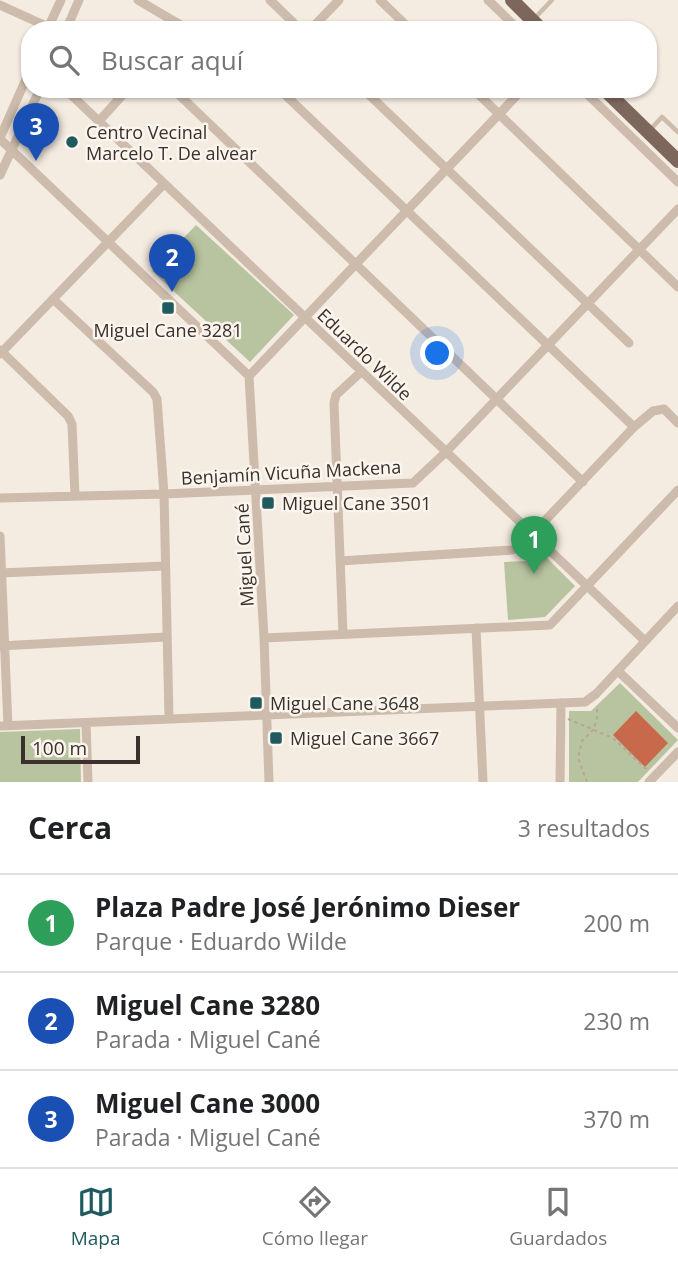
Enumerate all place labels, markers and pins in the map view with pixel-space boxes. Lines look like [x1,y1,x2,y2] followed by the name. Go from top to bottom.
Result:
[13,103,59,161] pin: 3
[86,120,257,165] place label: Centro Vecinal Marcelo T. De alvear
[64,134,80,150] marker: Centro Vecinal Marcelo T. De alvear
[149,234,195,292] pin: 2
[160,300,176,316] marker: Miguel Cane 3281
[93,318,243,342] place label: Miguel Cane 3281
[282,491,431,515] place label: Miguel Cane 3501
[260,495,276,511] marker: Miguel Cane 3501
[511,516,557,574] pin: 1
[270,691,419,715] place label: Miguel Cane 3648
[248,695,264,711] marker: Miguel Cane 3648
[290,726,439,750] place label: Miguel Cane 3667
[268,730,284,746] marker: Miguel Cane 3667

